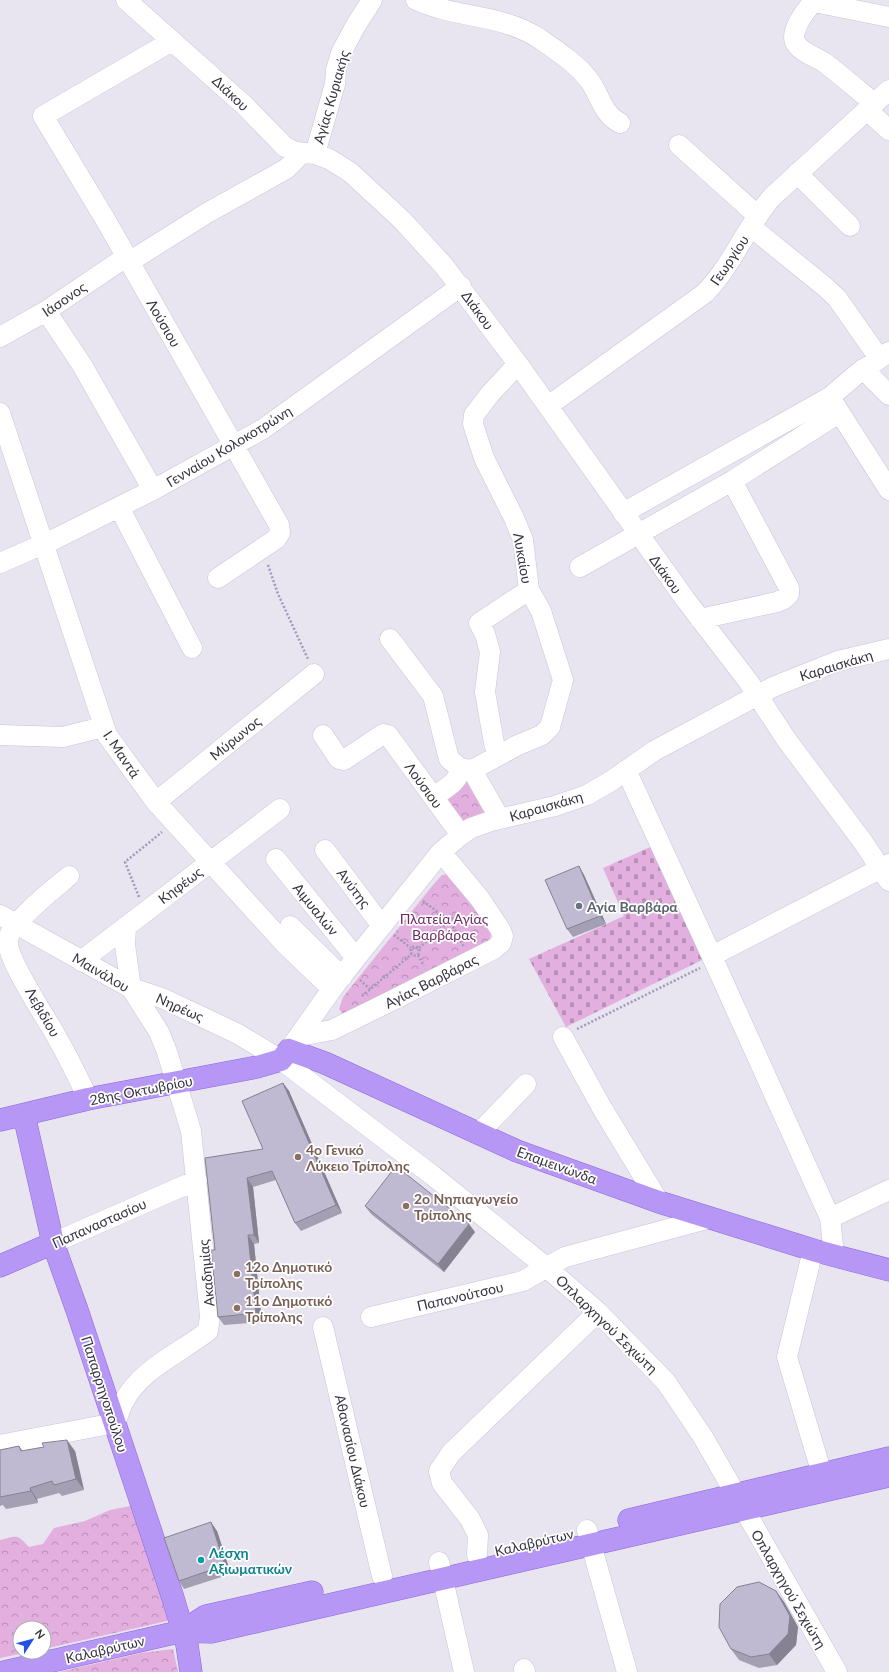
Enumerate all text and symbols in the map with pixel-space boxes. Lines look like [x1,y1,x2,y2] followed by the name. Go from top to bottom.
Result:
[310,48,353,146] street label: Αγίας Κυριακής
[209,72,253,114] street label: Διάκου
[706,232,752,288] street label: Γεωργίου
[39,278,90,320] street label: Ιάσονος
[458,287,498,333] street label: Διάκου
[143,296,185,350] street label: Λούσιου
[163,402,295,490] street label: Γενναίου Κολοκοτρώνη
[510,531,536,585] street label: Λυκαίου
[646,551,686,597] street label: Διάκου
[797,646,875,684] street label: Καραισκάκη
[206,712,264,764] street label: Μύρωνος
[100,727,144,782] street label: Ι. Μαντά
[402,759,446,811] street label: Λούσιου
[507,787,585,825] street label: Καραισκάκη
[155,863,206,907] street label: Κηφέως
[334,865,375,912] street label: Ανύτης
[290,879,342,939] street label: Αιμυαλών
[586,898,678,915] place label: Αγία Βαρβάρα
[574,901,584,911] marker: Αγία Βαρβάρα
[400,910,489,943] park label: Πλατεία Αγίας Βαρβάρας
[69,949,133,995] street label: Μαινάλου
[382,950,481,1012] street label: Αγίας Βαρβάρας
[22,984,64,1040] street label: Λεβιδίου
[154,989,207,1025] street label: Νηρέως
[88,1072,194,1108] street label: 28ης Οκτωβρίου
[305,1141,410,1174] place label: 4ο Γενικό Λύκειο Τρίπολης
[515,1143,600,1188] street label: Επαμεινώνδα
[293,1152,303,1162] marker: 4ο Γενικό Λύκειο Τρίπολης
[414,1190,518,1223] place label: 2ο Νηπιαγωγείο Τρίπολης
[49,1195,149,1251] street label: Παπαναστασίου
[401,1201,411,1211] marker: 2ο Νηπιαγωγείο Τρίπολης
[195,1238,217,1307] street label: Ακαδημίας
[245,1258,332,1291] place label: 12ο Δημοτικό Τρίπολης
[232,1269,242,1279] marker: 12ο Δημοτικό Τρίπολης
[553,1271,661,1377] street label: Οπλαρχηγού Σεχιώτη
[415,1278,505,1314] street label: Παπανούτσου
[245,1292,332,1325] place label: 11ο Δημοτικό Τρίπολης
[232,1303,242,1313] marker: 11ο Δημοτικό Τρίπολης
[78,1334,132,1454] street label: Παπαρρηγοπούλου
[332,1393,374,1509] street label: Αθανασίου Διάκου
[493,1525,575,1559] street label: Καλαβρύτων
[748,1527,830,1651] street label: Οπλαρχηγού Σεχιώτη
[208,1544,293,1577] place label: Λέσχη Αξιωματικών
[196,1555,206,1565] marker: Λέσχη Αξιωματικών
[12,1620,52,1660] north arrow
[33,1627,48,1641] text: N
[64,1632,146,1666] street label: Καλαβρύτων

